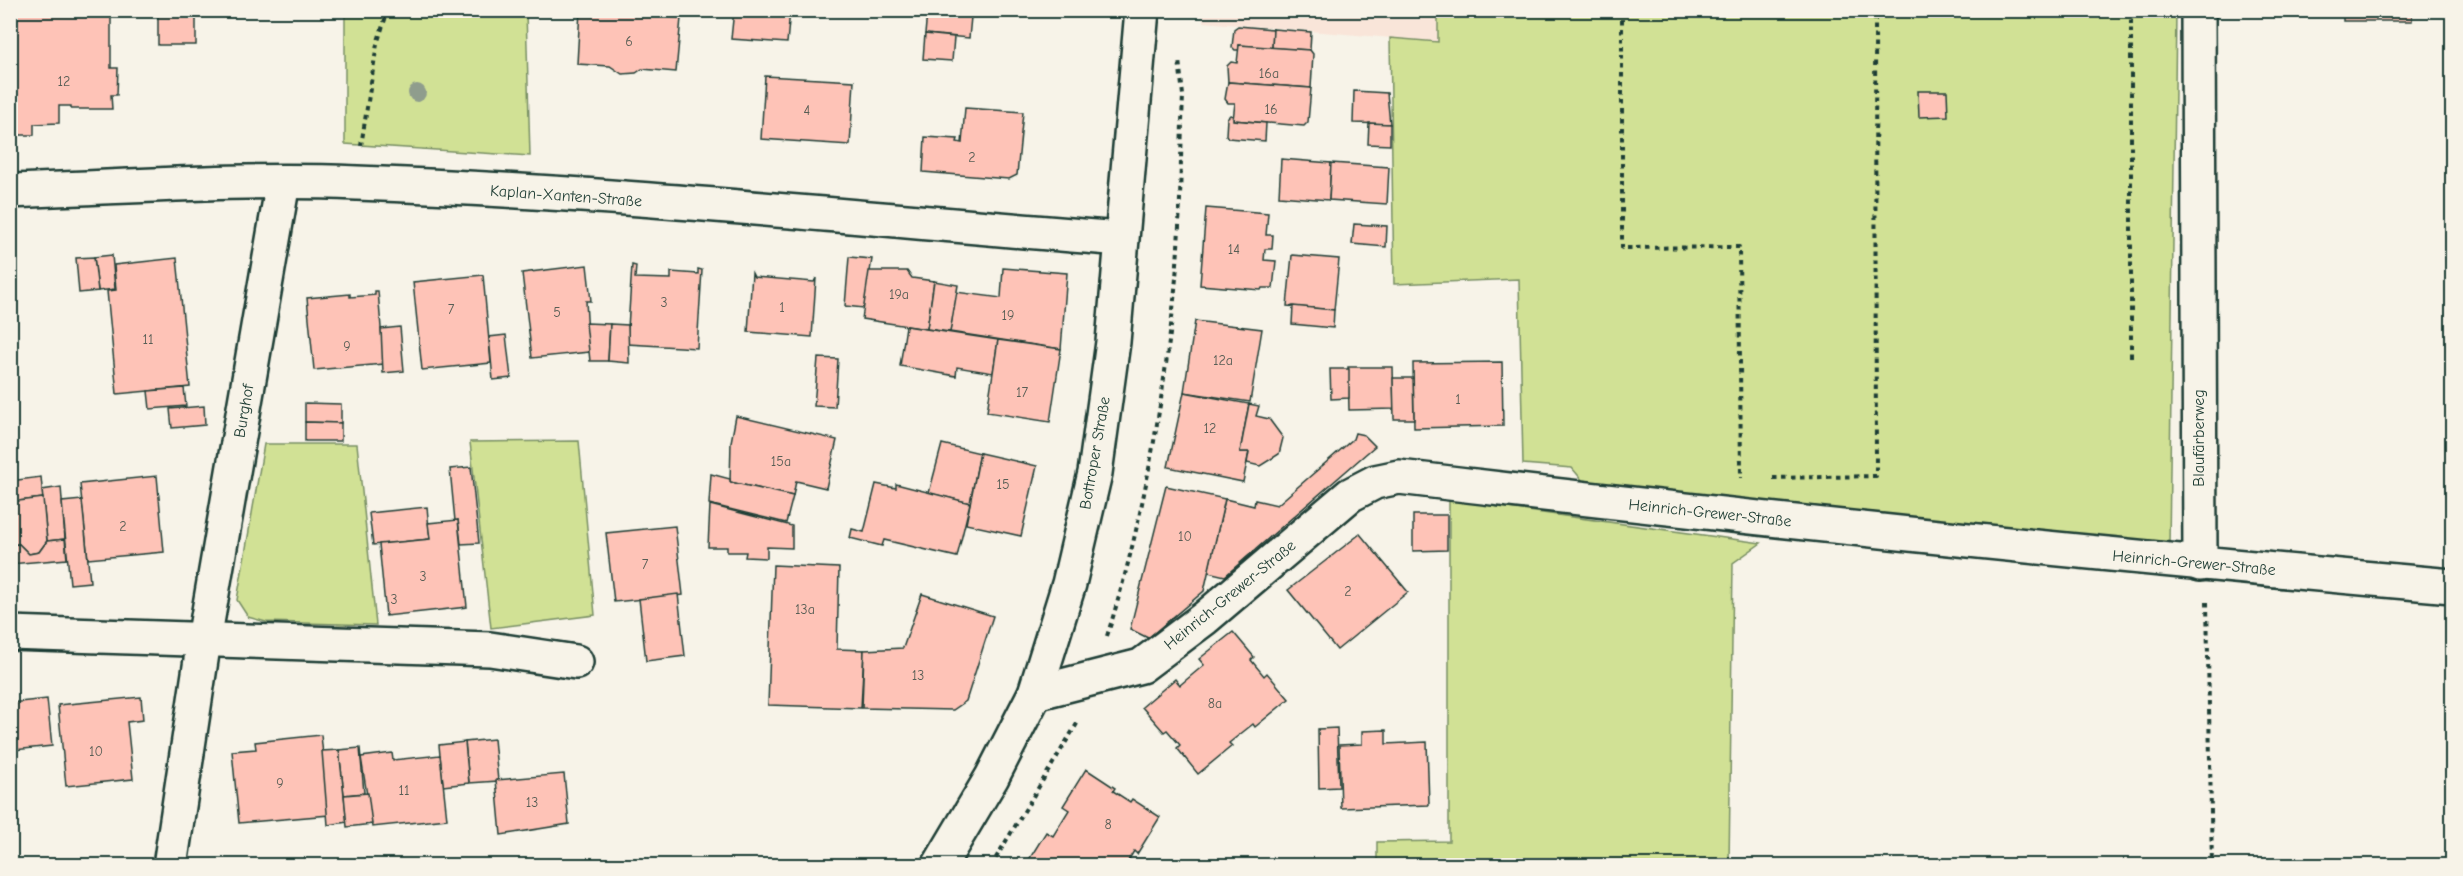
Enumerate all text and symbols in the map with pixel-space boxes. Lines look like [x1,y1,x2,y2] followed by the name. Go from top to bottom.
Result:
[625,33,633,50] house number: 6
[1259,65,1279,82] house number: 16a
[58,73,70,90] house number: 12
[1264,101,1278,118] house number: 16
[804,102,811,119] house number: 4
[968,149,976,166] house number: 2
[489,182,643,210] street label: Kaplan-Xanten-Straße
[1228,241,1240,258] house number: 14
[889,286,909,303] house number: 19a
[660,294,668,311] house number: 3
[779,299,785,316] house number: 1
[448,301,455,318] house number: 7
[553,304,561,321] house number: 5
[1002,307,1014,324] house number: 19
[142,331,154,348] house number: 11
[343,338,351,355] house number: 9
[1213,352,1233,369] house number: 12a
[230,381,258,439] street label: Burghof
[1016,384,1028,401] house number: 17
[2190,389,2208,487] street label: Blaufärberweg
[1455,391,1461,408] house number: 1
[1076,395,1114,511] street label: Bottroper Straße
[1204,420,1216,437] house number: 12
[771,453,791,470] house number: 15a
[996,476,1010,493] house number: 15
[1628,495,1792,531] street label: Heinrich-Grewer-Straße
[119,518,127,535] house number: 2
[1178,528,1192,545] house number: 10
[1161,536,1299,654] street label: Heinrich-Grewer-Straße
[2112,547,2276,579] street label: Heinrich-Grewer-Straße
[642,556,649,573] house number: 7
[419,568,427,585] house number: 3
[1344,583,1352,600] house number: 2
[390,591,398,608] house number: 3
[795,601,815,618] house number: 13a
[912,667,924,684] house number: 13
[1208,695,1222,712] house number: 8a
[89,743,103,760] house number: 10
[276,775,284,792] house number: 9
[398,782,410,799] house number: 11
[526,794,538,811] house number: 13
[1104,816,1112,833] house number: 8

